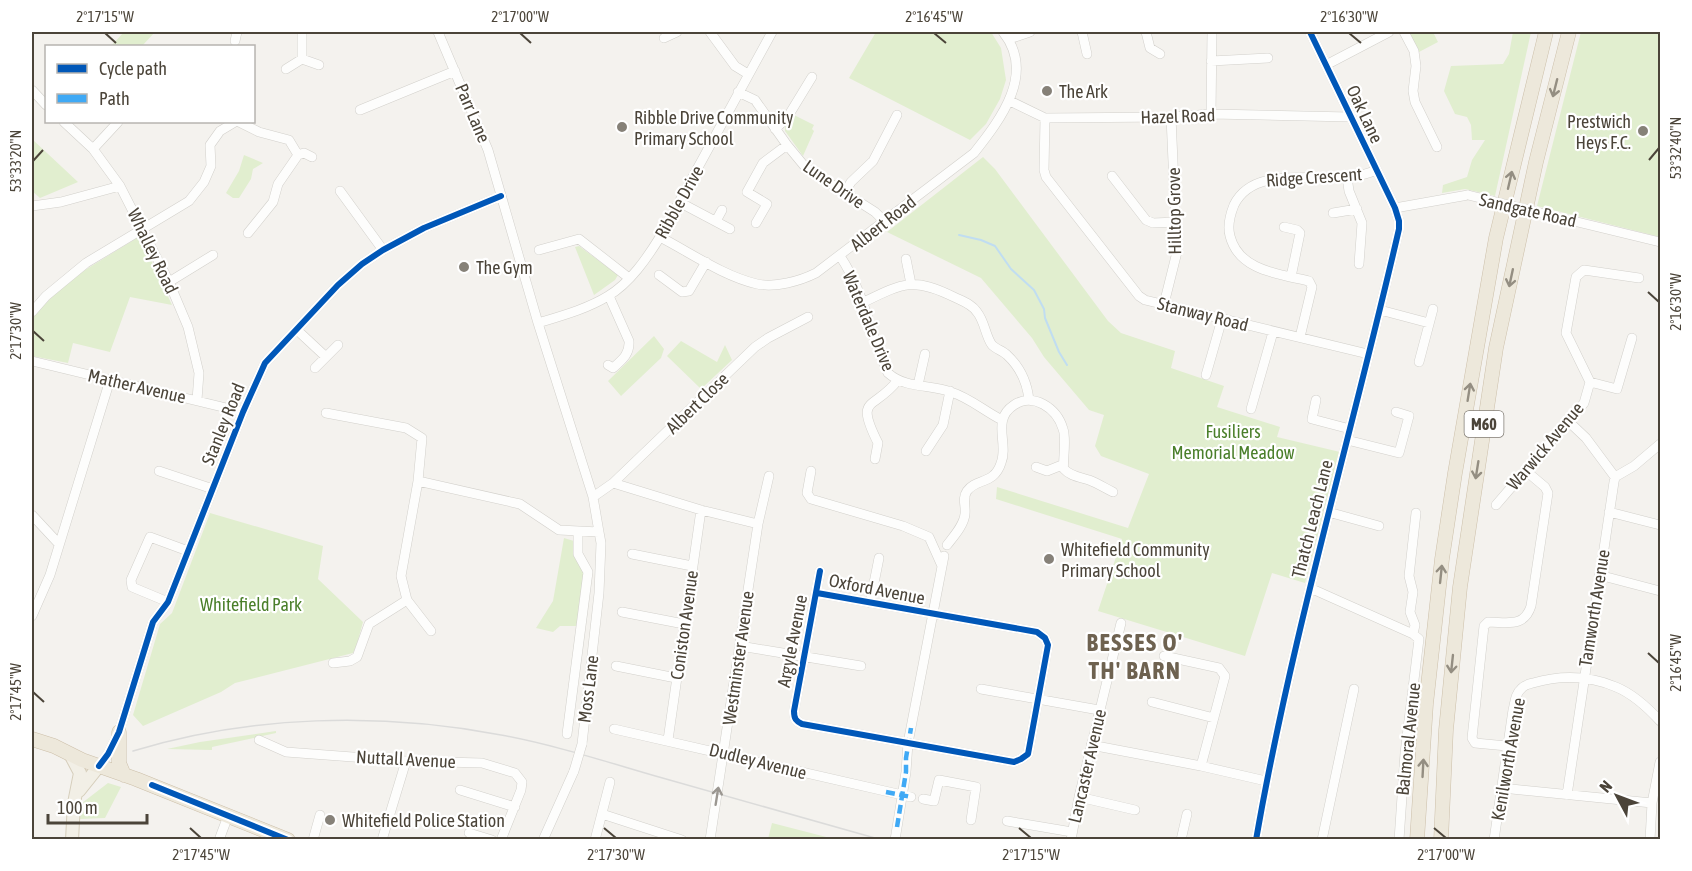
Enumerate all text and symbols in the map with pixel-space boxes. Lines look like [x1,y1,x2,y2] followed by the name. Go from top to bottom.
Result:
[76,8,134,25] text: 2°17'15"W
[491,8,549,25] text: 2°17'00"W
[905,8,963,25] text: 2°16'45"W
[1320,8,1378,25] text: 2°16'30"W
[45,45,255,123] legend
[99,58,167,79] text: Cycle path
[1548,78,1560,97] one-way arrow
[451,80,495,146] street label: Parr Lane
[1059,81,1108,102] place label: The Ark
[1342,82,1388,146] street label: Oak Lane
[1040,84,1054,98] marker: The Ark
[99,88,130,109] text: Path
[1140,104,1216,128] street label: Hazel Road
[634,107,793,149] place label: Ribble Drive Community Primary School
[1567,111,1631,153] place label: Prestwich Heys F.C.
[1667,117,1684,179] text: 53°32'40"N
[615,120,629,134] marker: Ribble Drive Community Primary School
[1636,124,1650,138] marker: Prestwich Heys F.C.
[7,130,24,192] text: 53°33'20"N
[799,155,869,213] street label: Lune Drive
[650,162,708,242] street label: Ribble Drive
[1265,163,1363,191] street label: Ridge Crescent
[1163,167,1185,255] street label: Hilltop Grove
[1504,171,1516,190] one-way arrow
[1477,189,1579,231] street label: Sandgate Road
[846,191,920,255] street label: Albert Road
[123,205,183,297] street label: Whalley Road
[476,257,533,278] place label: The Gym
[457,260,471,274] marker: The Gym
[839,268,899,374] street label: Waterdale Drive
[1505,268,1516,288] one-way arrow
[1667,273,1684,331] text: 2°16'30"W
[1155,293,1251,335] street label: Stanway Road
[7,302,24,360] text: 2°17'30"W
[86,365,188,407] street label: Mather Avenue
[661,368,733,438] street label: Albert Close
[197,380,249,468] street label: Stanley Road
[1463,383,1474,402] one-way arrow
[1502,398,1588,494] street label: Warwick Avenue
[1464,411,1504,437] road number: M60
[1172,421,1295,463] park label: Fusiliers Memorial Meadow
[1287,458,1337,580] street label: Thatch Leach Lane
[1472,460,1483,480] one-way arrow
[1061,539,1210,581] place label: Whitefield Community Primary School
[1574,548,1614,668] street label: Tamworth Avenue
[1042,552,1056,566] marker: Whitefield Community Primary School
[1436,565,1447,584] one-way arrow
[666,569,702,681] street label: Coniston Avenue
[827,569,927,609] street label: Oxford Avenue
[718,590,758,726] street label: Westminster Avenue
[773,593,811,689] street label: Argyle Avenue
[200,594,302,615] park label: Whitefield Park
[1087,629,1183,684] district label: BESSES O' TH' BARN
[1667,634,1684,692] text: 2°16'45"W
[1446,653,1457,673] one-way arrow
[573,654,603,724] street label: Moss Lane
[7,663,24,721] text: 2°17'45"W
[1392,681,1424,797] street label: Balmoral Avenue
[1487,696,1529,822] street label: Kenilworth Avenue
[1064,707,1110,825] street label: Lancaster Avenue
[707,739,809,783] street label: Dudley Avenue
[356,746,456,772] street label: Nuttall Avenue
[1417,759,1428,779] one-way arrow
[1587,766,1647,826] north arrow
[1596,777,1616,796] text: N
[48,787,147,825] scale bar
[712,787,723,806] one-way arrow
[57,797,98,818] text: 100 m
[342,810,505,831] place label: Whitefield Police Station
[323,813,337,827] marker: Whitefield Police Station
[172,846,230,863] text: 2°17'45"W
[587,846,645,863] text: 2°17'30"W
[1002,846,1060,863] text: 2°17'15"W
[1417,846,1475,863] text: 2°17'00"W

